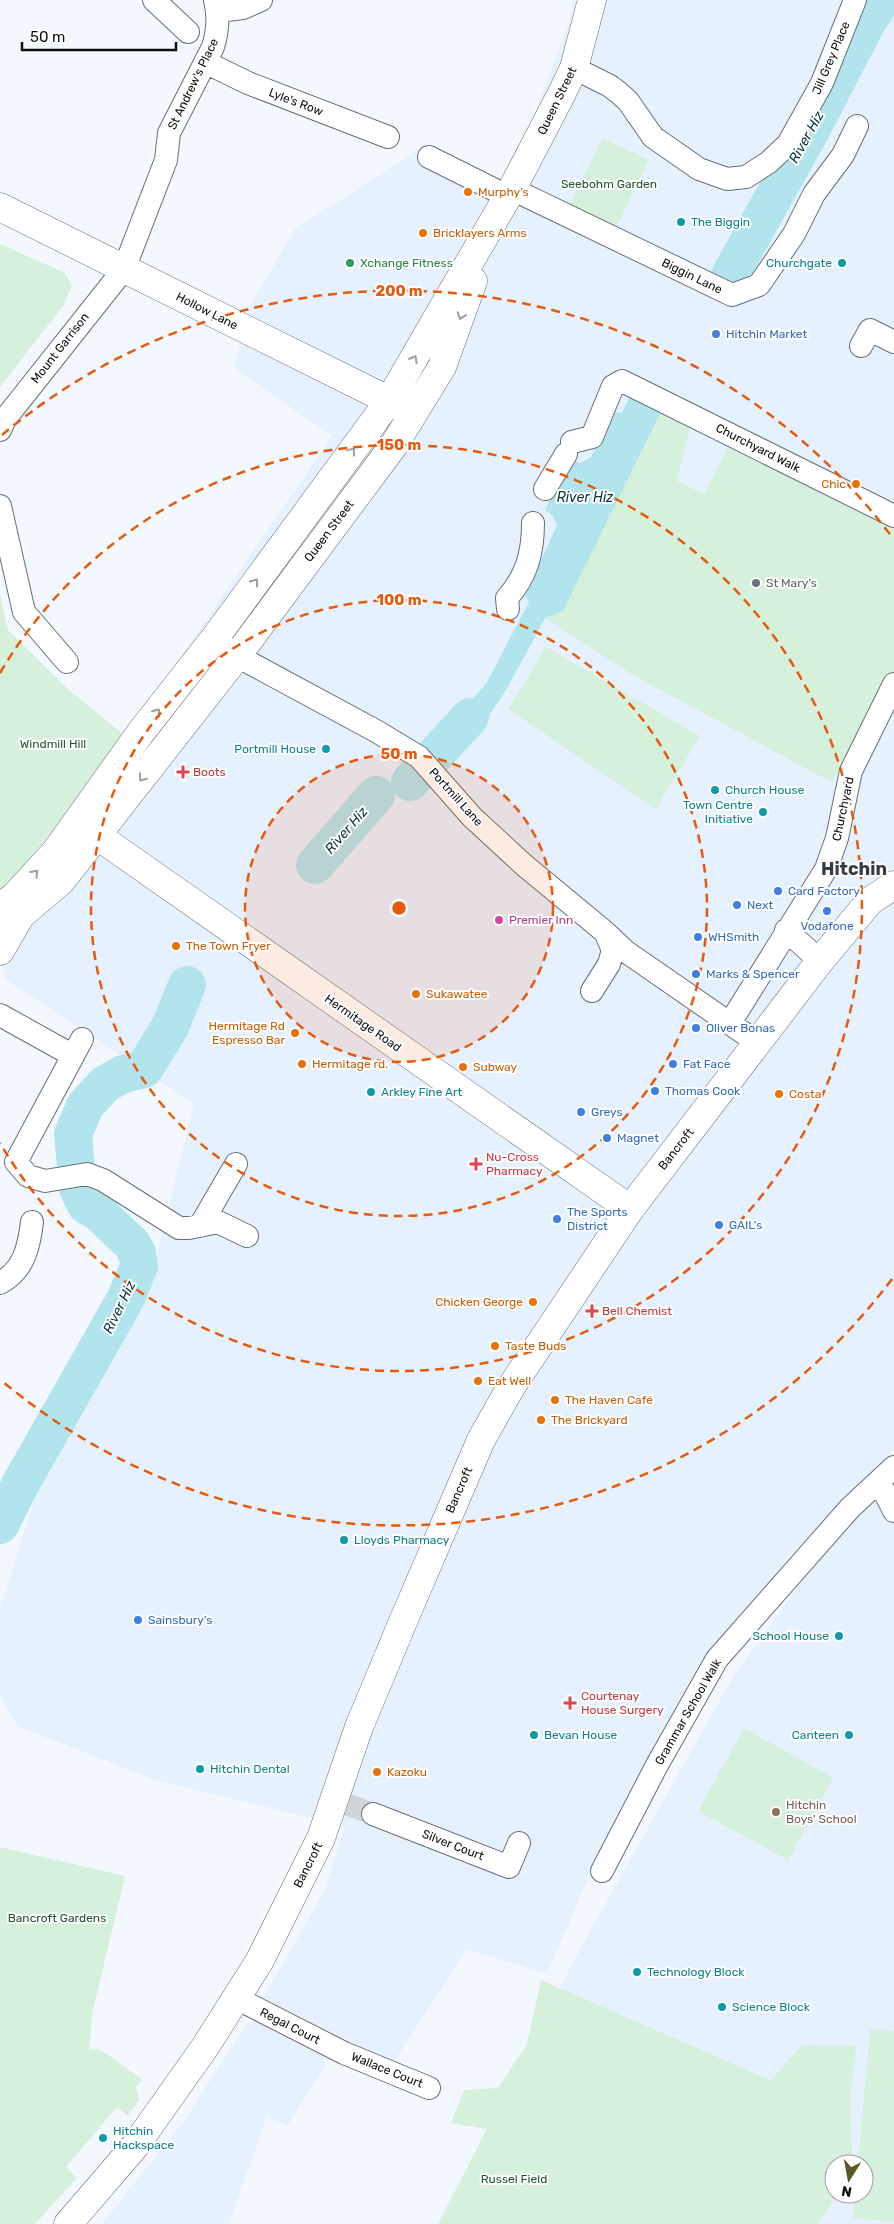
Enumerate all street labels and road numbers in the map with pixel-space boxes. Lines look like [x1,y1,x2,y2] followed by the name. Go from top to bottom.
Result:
[809,19,853,97] street label: Jill Grey Place
[165,36,221,132] street label: St Andrew's Place
[535,65,580,137] street label: Queen Street
[267,85,325,119] street label: Lyle's Row
[659,255,725,297] street label: Biggin Lane
[174,289,241,333] street label: Hollow Lane
[28,310,92,386] street label: Mount Garrison
[713,421,803,476] street label: Churchyard Walk
[301,497,357,565] street label: Queen Street
[426,765,486,829] street label: Portmill Lane
[829,776,857,842] street label: Churchyard
[322,991,404,1055] street label: Hermitage Road
[655,1125,697,1173] street label: Bancroft
[443,1464,476,1515] street label: Bancroft
[652,1656,725,1768] street label: Grammar School Walk
[420,1827,486,1863] street label: Silver Court
[291,1840,326,1890] street label: Bancroft
[258,2005,323,2047] street label: Regal Court
[349,2049,425,2091] street label: Wallace Court

